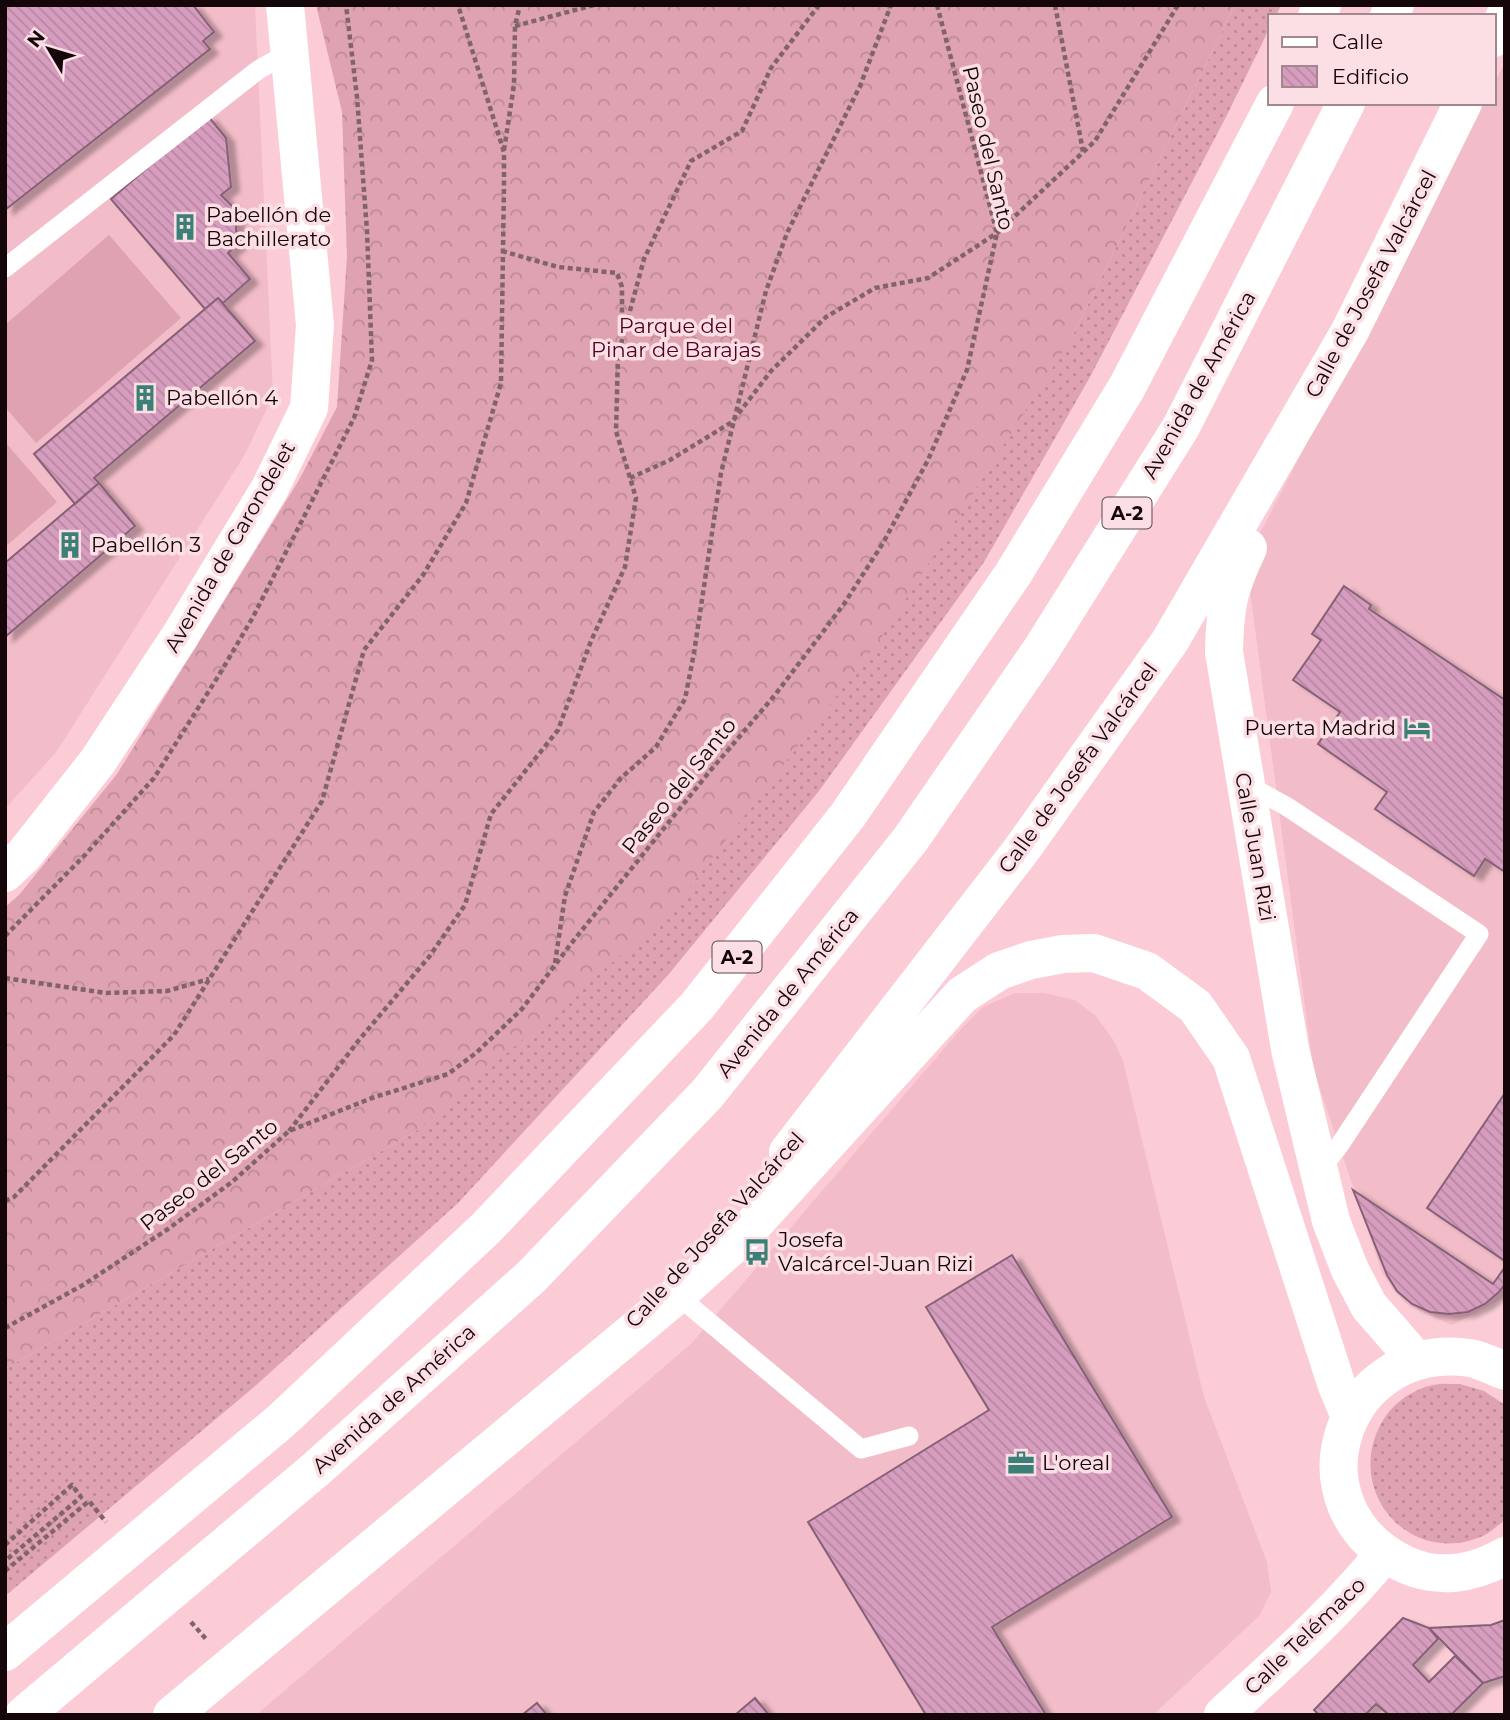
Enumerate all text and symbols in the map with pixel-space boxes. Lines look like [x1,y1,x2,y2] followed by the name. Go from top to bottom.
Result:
[14,14,84,84] north arrow
[1268,14,1496,105] legend
[22,26,50,52] text: N
[1332,29,1383,54] text: Calle
[957,63,1020,232] street label: Paseo del Santo
[1332,64,1409,89] text: Edificio
[1300,166,1441,402] street label: Calle de Josefa Valcárcel
[206,202,331,251] place label: Pabellón de Bachillerato
[170,212,200,242] building icon: Pabellón de Bachillerato
[1137,287,1261,483] street label: Avenida de América
[591,313,761,362] park label: Parque del Pinar de Barajas
[130,383,160,413] building icon: Pabellón 4
[166,385,278,410] place label: Pabellón 4
[159,437,300,657] street label: Avenida de Carondelet
[1102,498,1152,528] road number: A-2
[55,530,85,560] building icon: Pabellón 3
[91,532,201,557] place label: Pabellón 3
[993,657,1162,878] street label: Calle de Josefa Valcárcel
[616,713,741,859] street label: Paseo del Santo
[1402,713,1432,743] hotel icon: Puerta Madrid
[1245,715,1396,740] place label: Puerta Madrid
[1230,771,1281,923] street label: Calle Juan Rizi
[712,903,864,1082] street label: Avenida de América
[712,942,762,973] road number: A-2
[135,1113,282,1236] street label: Paseo del Santo
[620,1127,809,1333] street label: Calle de Josefa Valcárcel
[777,1227,973,1276] place label: Josefa Valcárcel-Juan Rizi
[742,1237,772,1267] bus stop icon: Josefa Valcárcel-Juan Rizi
[307,1319,480,1478] street label: Avenida de América
[1006,1448,1036,1478] office icon: L'oreal
[1042,1450,1110,1475] place label: L'oreal
[1239,1572,1370,1700] street label: Calle Telémaco

